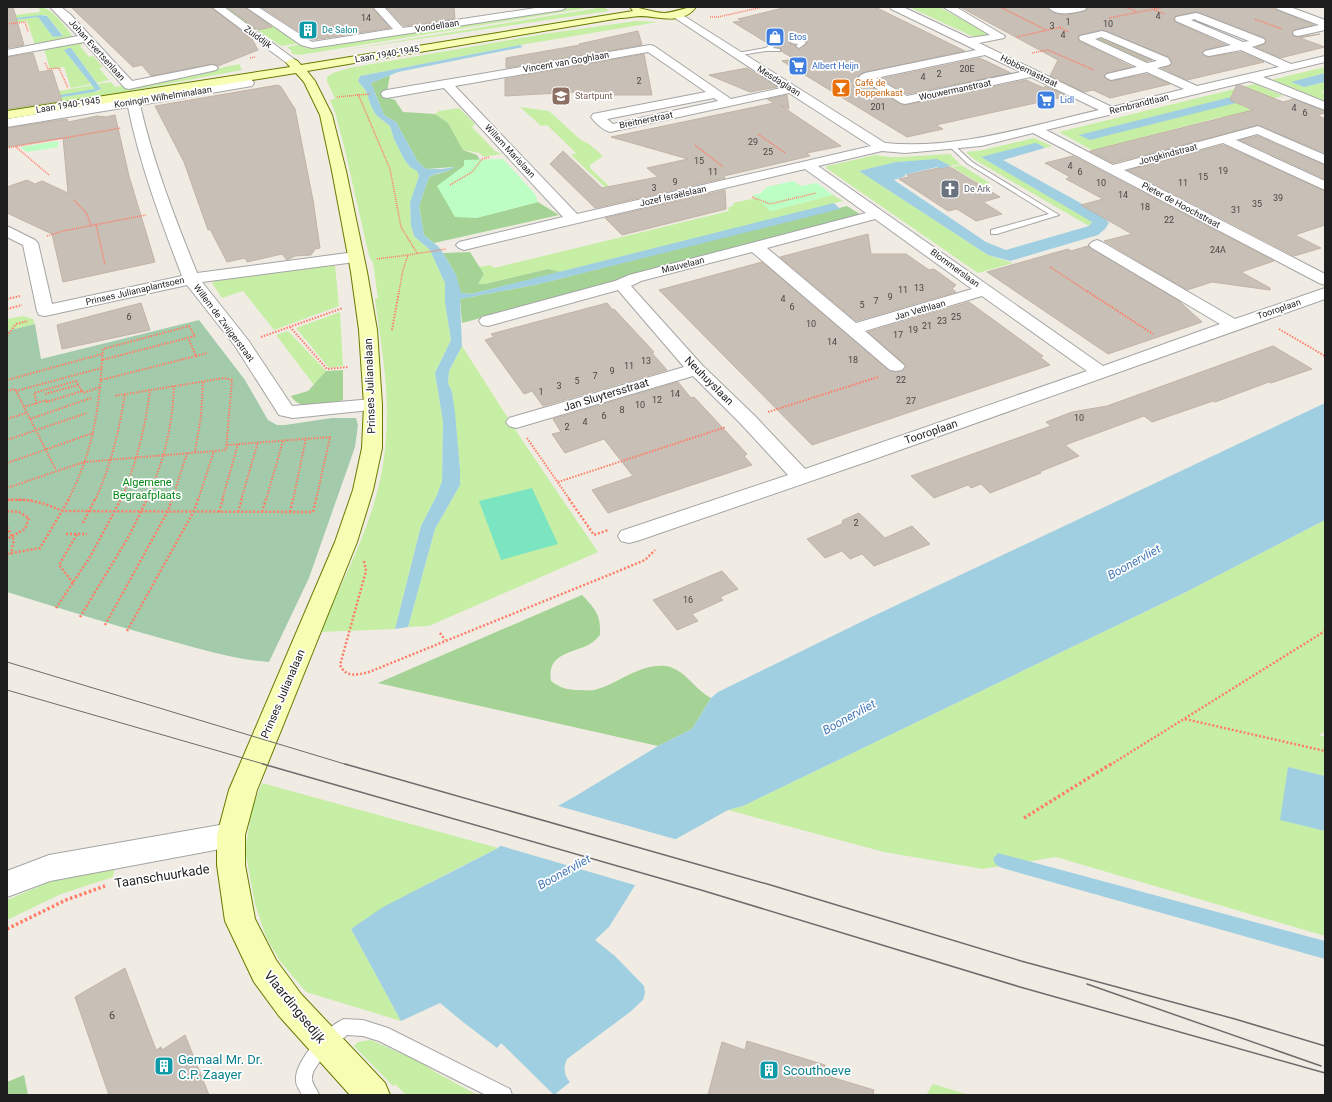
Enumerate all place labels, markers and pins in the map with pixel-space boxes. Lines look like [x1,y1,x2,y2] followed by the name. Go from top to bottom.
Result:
[297,19,319,41] building icon: De Salon
[322,25,357,35] place label: De Salon
[764,26,786,48] shop icon: Etos
[789,32,807,42] place label: Etos
[787,55,809,77] supermarket icon: Albert Heijn
[812,61,859,71] place label: Albert Heijn
[830,77,852,99] bar icon: Café de Poppenkast
[855,78,903,98] place label: Café de Poppenkast
[550,85,572,107] school or university icon: Startpunt
[1035,89,1057,111] supermarket icon: Lidl
[575,91,612,101] place label: Startpunt
[1060,95,1074,105] place label: Lidl
[939,178,961,200] church icon: De Ark
[964,184,991,194] place label: De Ark
[178,1052,263,1082] place label: Gemaal Mr. Dr. C.P. Zaayer
[153,1055,175,1077] building icon: Gemaal Mr. Dr. C.P. Zaayer
[758,1059,780,1081] building icon: Scouthoeve
[783,1063,851,1078] place label: Scouthoeve

